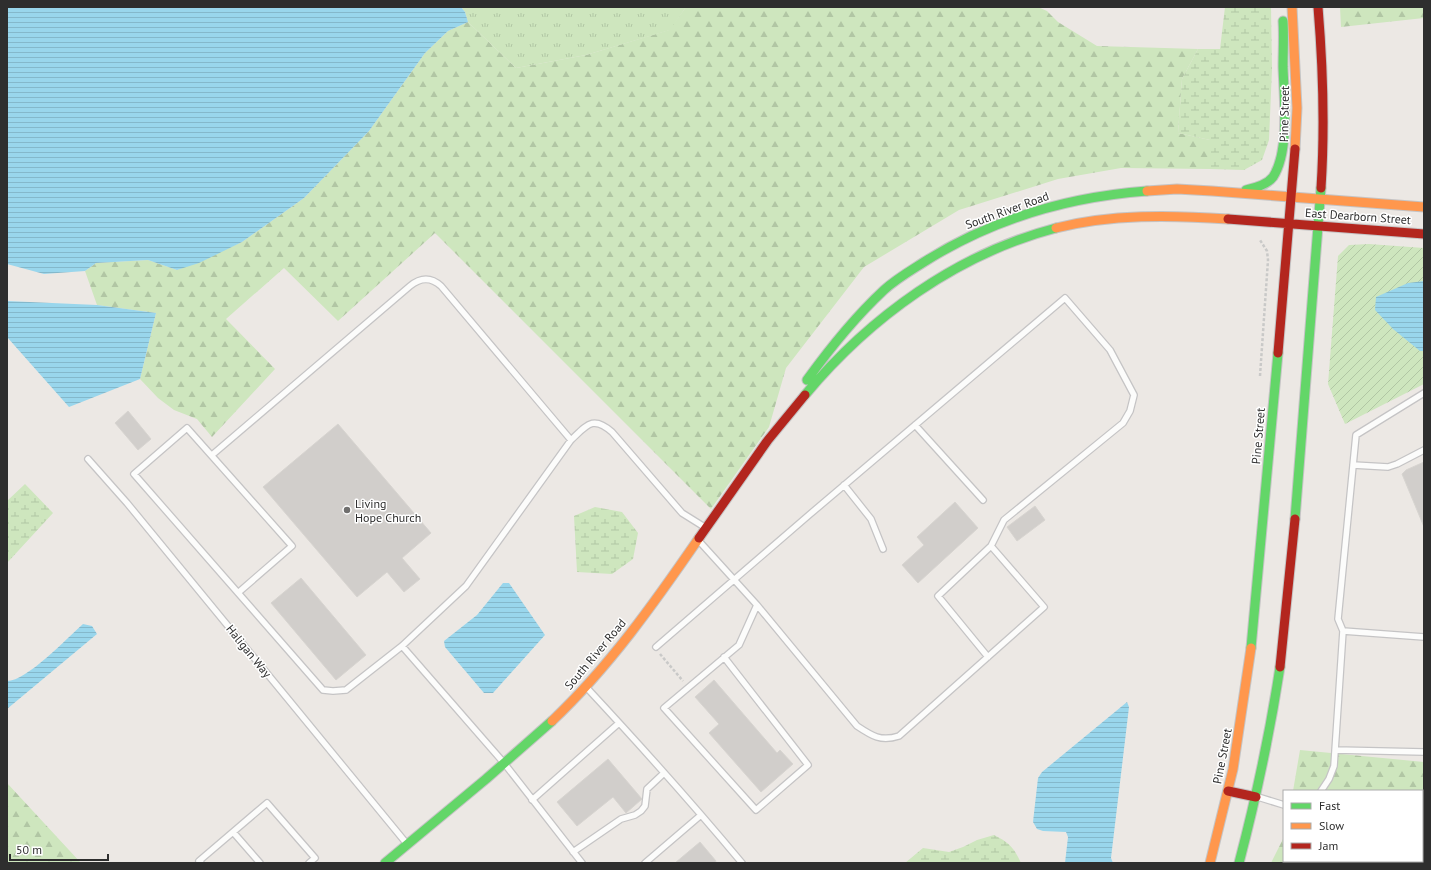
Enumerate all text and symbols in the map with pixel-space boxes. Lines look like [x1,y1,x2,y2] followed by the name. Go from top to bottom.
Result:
[1276,86,1292,142] street label: Pine Street
[963,188,1051,232] street label: South River Road
[1305,205,1411,227] street label: East Dearborn Street
[1248,407,1268,465] street label: Pine Street
[355,496,421,525] place label: Living Hope Church
[342,505,352,515] marker: Living Hope Church
[561,616,629,692] street label: South River Road
[223,622,275,681] street label: Haligan Way
[1209,727,1235,785] street label: Pine Street
[1283,790,1423,862] legend
[1319,798,1340,813] text: Fast
[1319,818,1344,833] text: Slow
[10,836,108,862] scale bar
[1318,838,1338,853] text: Jam
[16,842,42,857] text: 50 m

